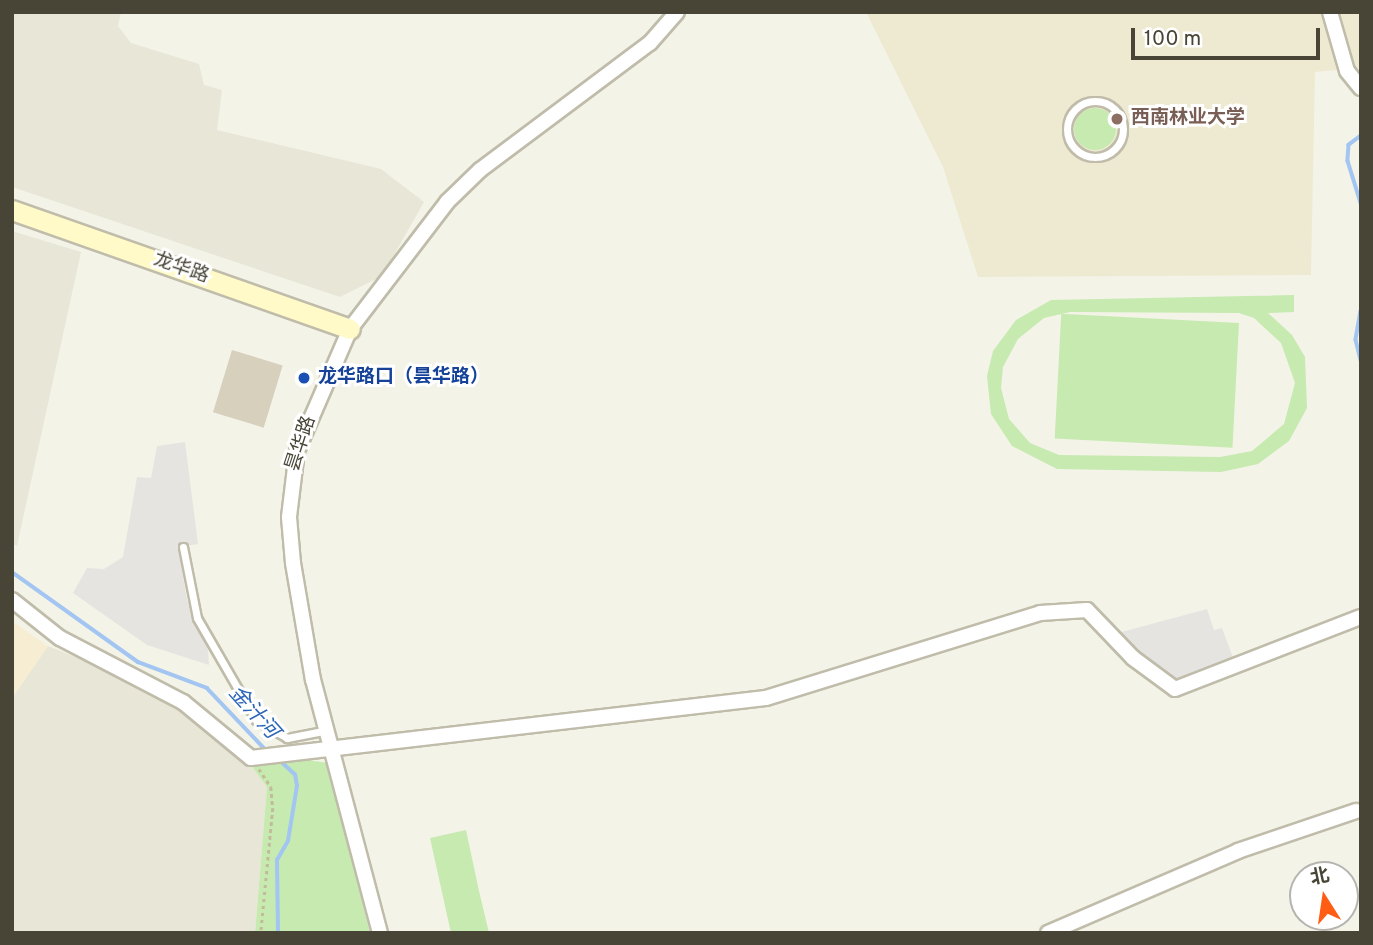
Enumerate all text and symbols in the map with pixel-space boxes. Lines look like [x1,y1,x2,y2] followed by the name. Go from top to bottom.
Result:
[1135,14,1324,58] scale bar
[1144,26,1201,53] text: 100 m
[1131,108,1245,130] place label: 西南林业大学
[1109,111,1125,127] marker: 西南林业大学
[150,249,212,289] street label: 龙华路
[318,367,489,389] place label: 龙华路口（昙华路）
[296,370,312,386] marker: 龙华路口（昙华路）
[282,413,322,475] street label: 昙华路
[223,681,283,745] water label: 金汁河
[1289,861,1359,931] north arrow
[1308,864,1332,891] text: 北

